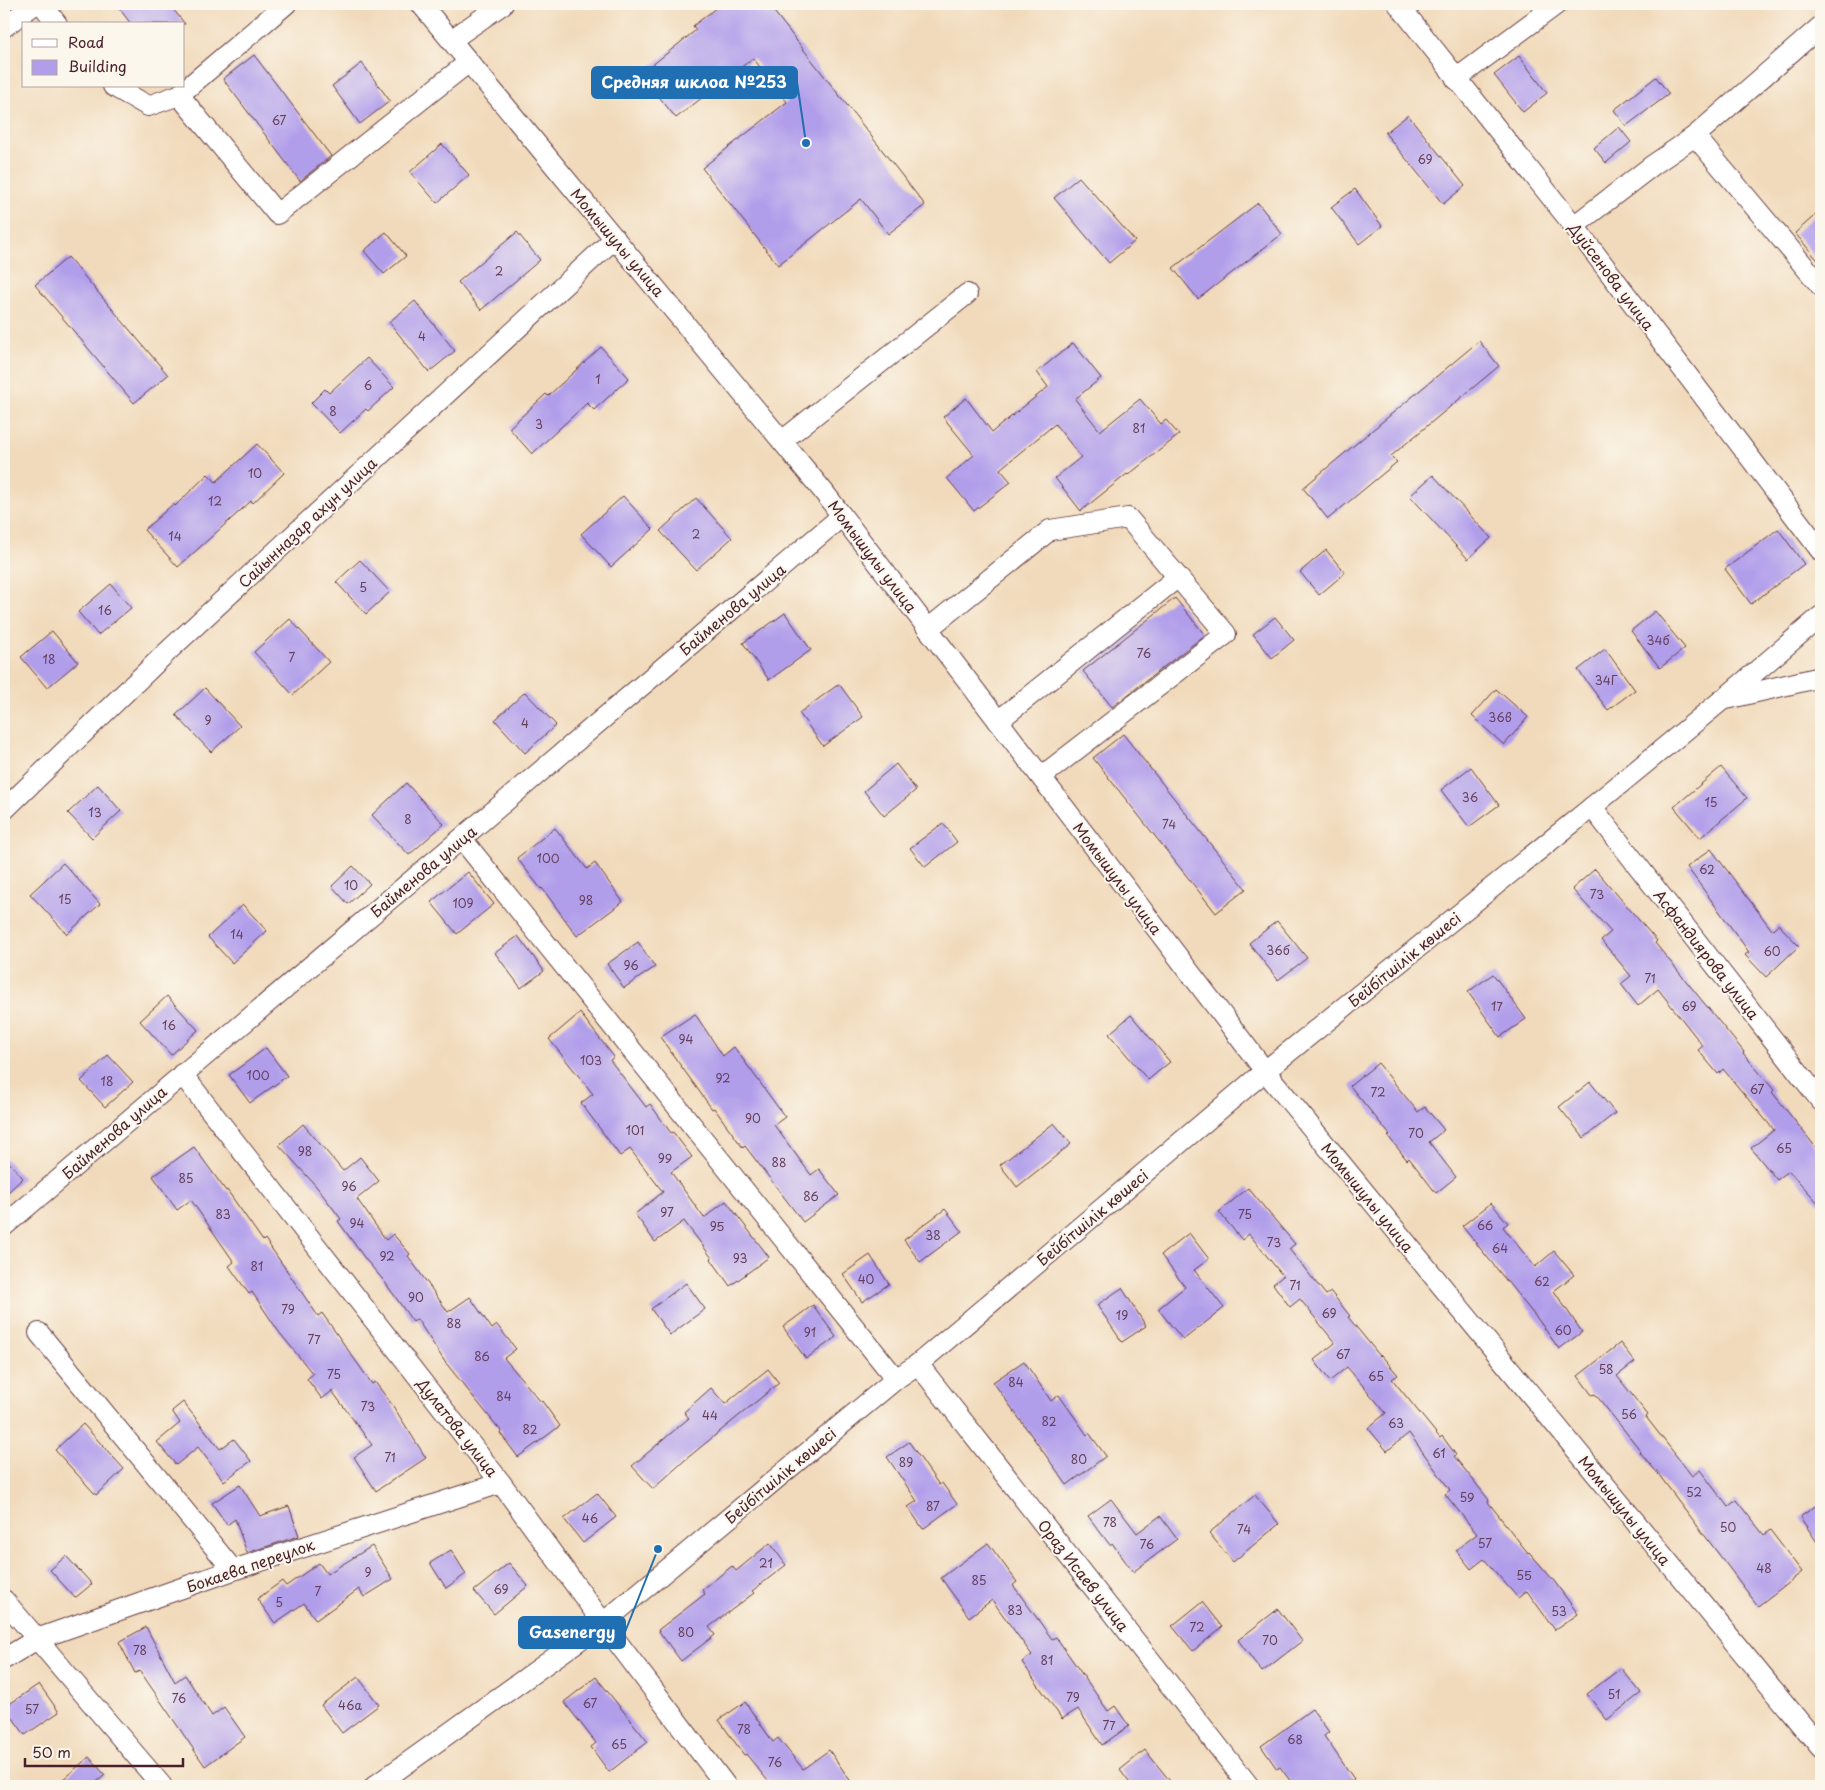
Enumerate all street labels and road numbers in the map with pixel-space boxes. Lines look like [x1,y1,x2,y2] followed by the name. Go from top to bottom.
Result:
[566,183,671,302] street label: Момышулы улица
[1563,216,1661,335] street label: Дуйсенова улица
[233,451,382,593] street label: Сайынназар ахун улица
[823,495,923,617] street label: Момышулы улица
[674,557,791,660] street label: Байменова улица
[1068,817,1168,939] street label: Момышулы улица
[365,819,482,922] street label: Байменова улица
[1649,884,1766,1025] street label: Асфандиярова улица
[1343,906,1465,1012] street label: Бейбітшілік көшесі
[57,1080,172,1184] street label: Байменова улица
[1316,1137,1420,1257] street label: Момышулы улица
[1031,1163,1153,1271] street label: Бейбітшілік көшесі
[411,1372,504,1482] street label: Дулатова улица
[719,1421,841,1529] street label: Бейбітшілік көшесі
[1573,1450,1677,1570] street label: Момышулы улица
[1033,1514,1135,1636] street label: Ораз Исаев улица
[183,1532,317,1598] street label: Бокаева переулок

